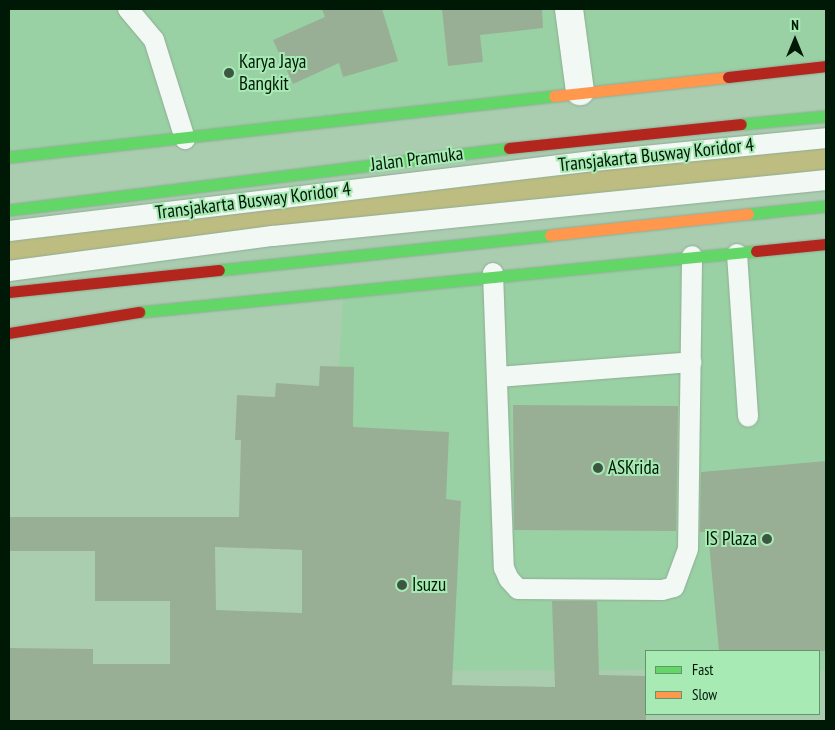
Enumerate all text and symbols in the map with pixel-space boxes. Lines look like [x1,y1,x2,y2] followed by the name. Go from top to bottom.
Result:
[770,15,820,65] north arrow
[791,16,799,34] text: N
[239,51,306,95] place label: Karya Jaya Bangkit
[223,67,235,79] marker: Karya Jaya Bangkit
[557,133,755,177] street label: Transjakarta Busway Koridor 4
[369,142,465,176] street label: Jalan Pramuka
[154,178,352,224] street label: Transjakarta Busway Koridor 4
[608,457,659,479] place label: ASKrida
[592,462,604,474] marker: ASKrida
[705,528,757,550] place label: IS Plaza
[761,533,773,545] marker: IS Plaza
[412,574,446,596] place label: Isuzu
[396,579,408,591] marker: Isuzu
[645,650,820,715] legend
[692,660,713,679] text: Fast
[692,685,717,704] text: Slow

